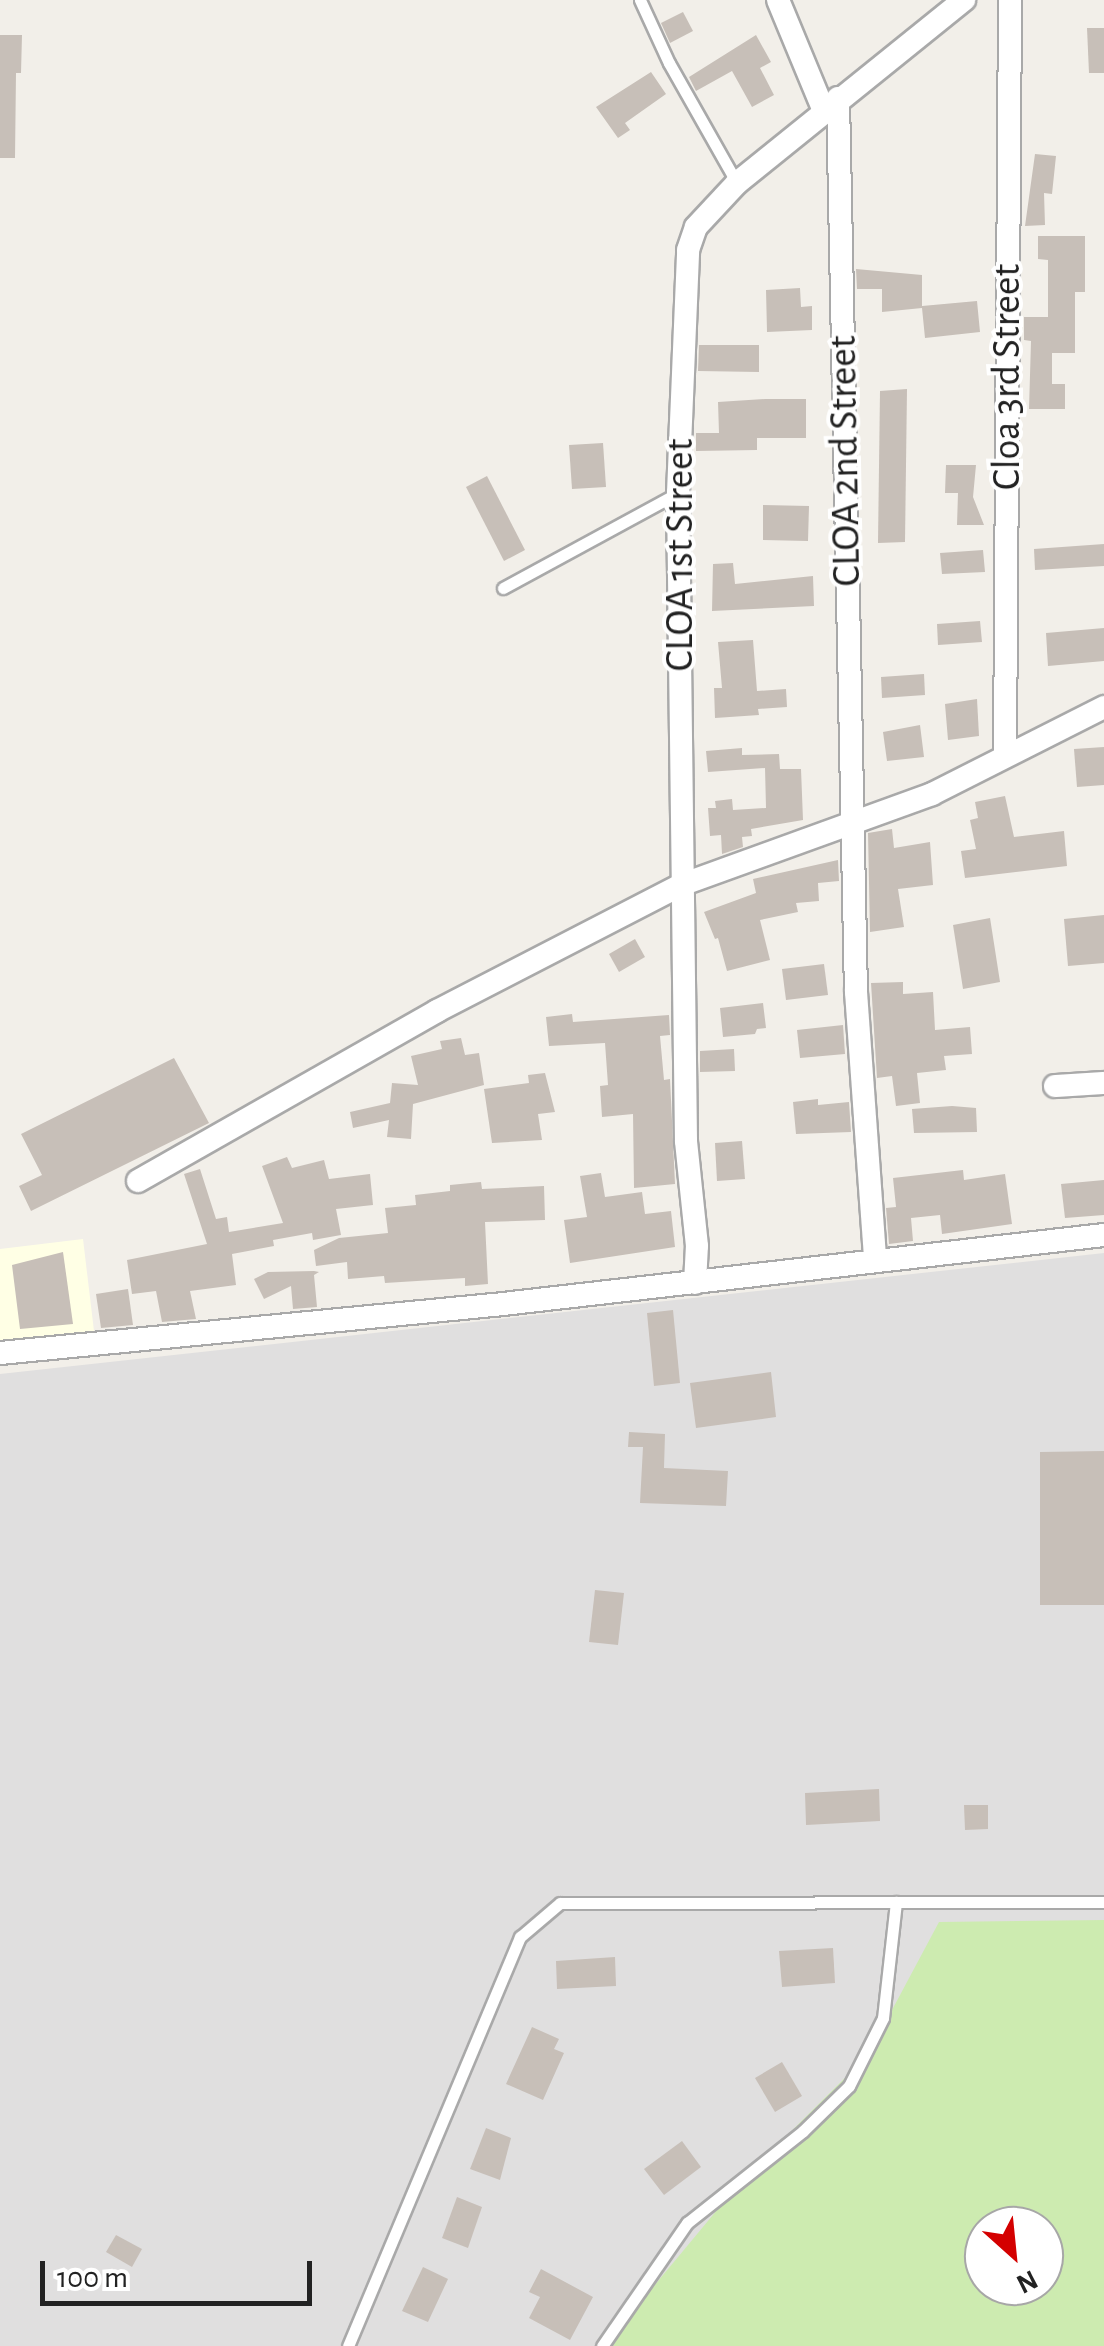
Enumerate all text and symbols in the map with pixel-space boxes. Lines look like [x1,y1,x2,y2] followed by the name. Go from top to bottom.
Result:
[983,264,1031,490] street label: Cloa 3rd Street
[819,335,871,587] street label: CLOA 2nd Street
[656,439,704,671] street label: CLOA 1st Street
[964,2206,1064,2306] north arrow
[45,2241,318,2303] scale bar
[57,2263,128,2293] text: 100 m
[1012,2264,1042,2298] text: N

